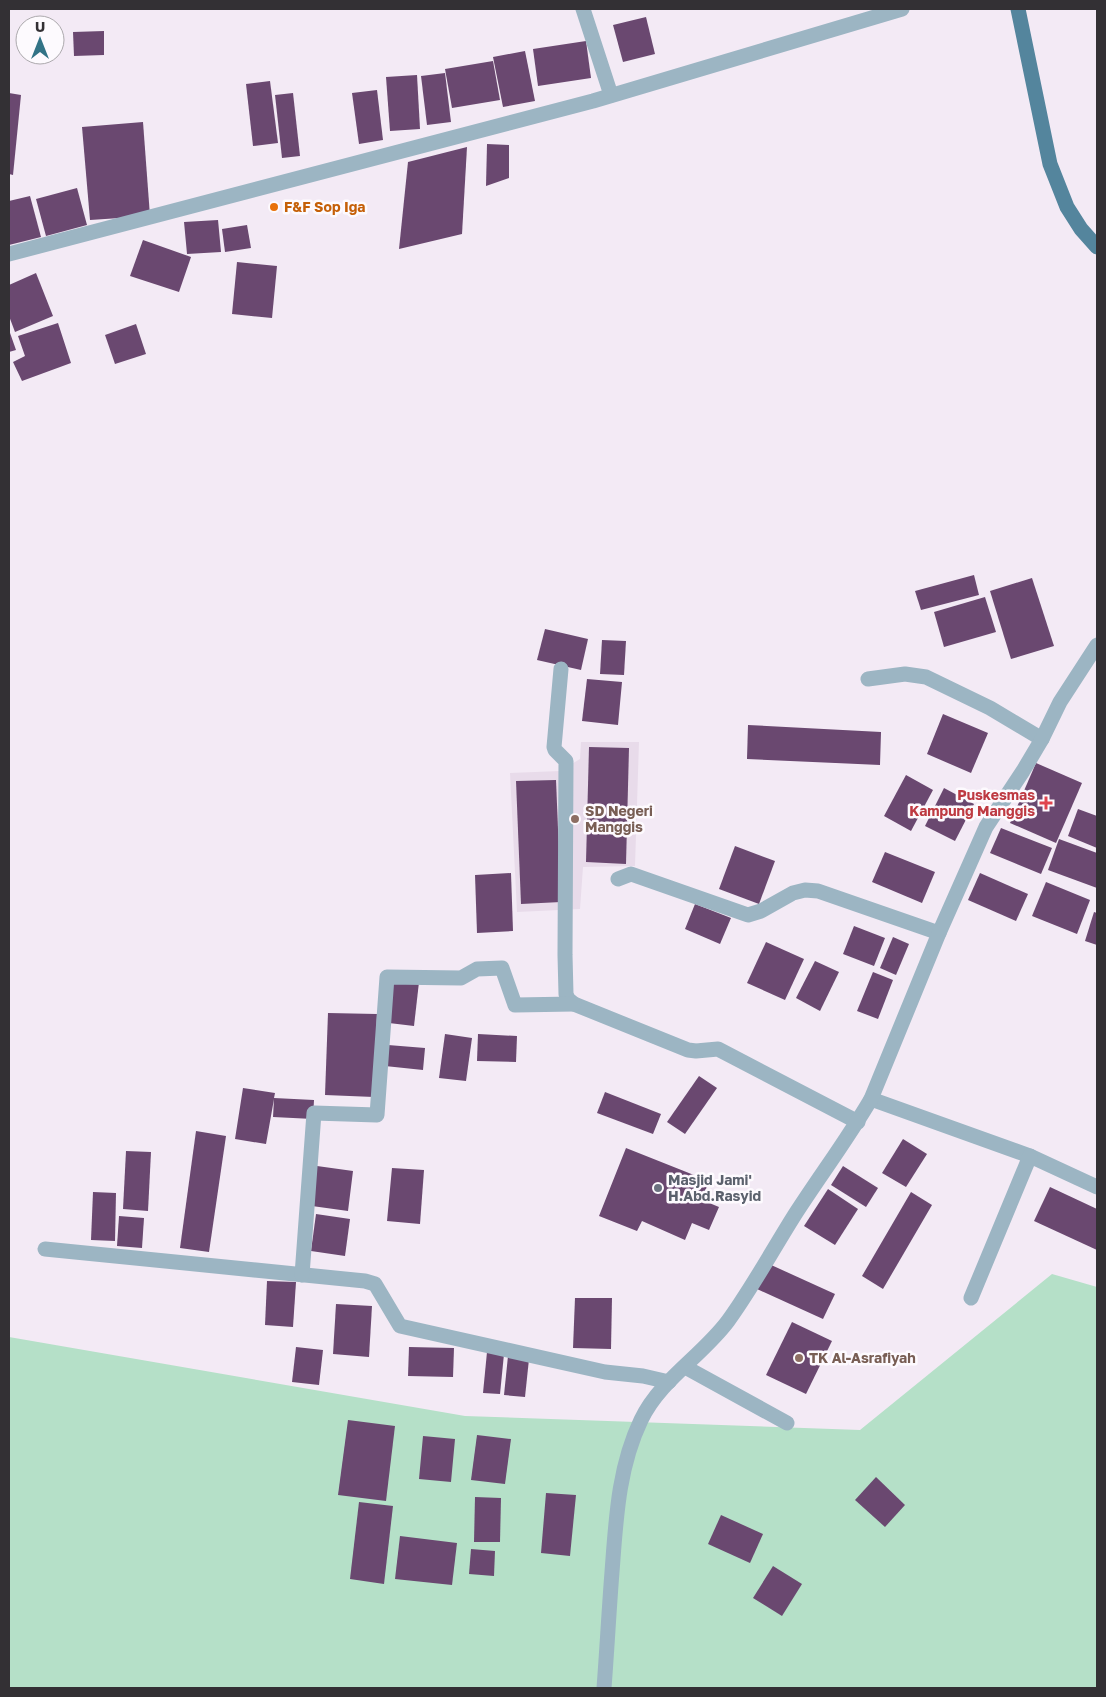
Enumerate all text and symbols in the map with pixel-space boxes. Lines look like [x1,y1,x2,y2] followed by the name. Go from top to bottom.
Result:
[15,15,65,65] north arrow
[35,18,45,35] text: U
[284,198,365,215] place label: F&F Sop Iga
[268,201,280,213] marker: F&F Sop Iga
[909,786,1035,819] place label: Puskesmas Kampung Manggis
[1039,796,1053,810] marker: Puskesmas Kampung Manggis
[585,802,653,835] place label: SD Negeri Manggis
[569,813,581,825] marker: SD Negeri Manggis
[668,1171,761,1204] place label: Masjid Jami' H.Abd.Rasyid
[652,1182,664,1194] marker: Masjid Jami' H.Abd.Rasyid
[809,1349,916,1366] place label: TK Al-Asrafiyah
[793,1352,805,1364] marker: TK Al-Asrafiyah

